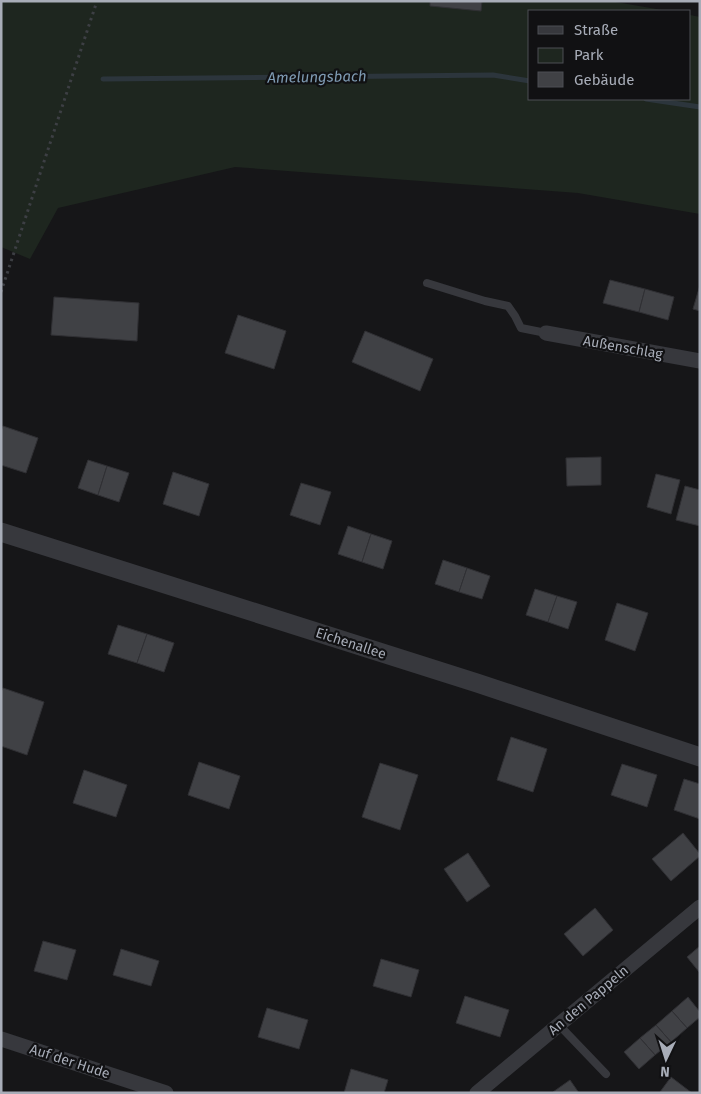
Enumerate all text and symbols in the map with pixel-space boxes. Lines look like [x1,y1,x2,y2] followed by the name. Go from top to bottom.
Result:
[528,10,691,100] legend
[574,21,618,39] text: Straße
[574,46,604,64] text: Park
[266,67,367,87] water label: Amelungsbach
[574,71,634,89] text: Gebäude
[582,332,665,363] street label: Außenschlag
[313,624,388,663] street label: Eichenallee
[545,962,632,1039] street label: An den Pappeln
[641,1034,691,1084] north arrow
[28,1041,112,1082] street label: Auf der Hude
[660,1063,670,1080] text: N

